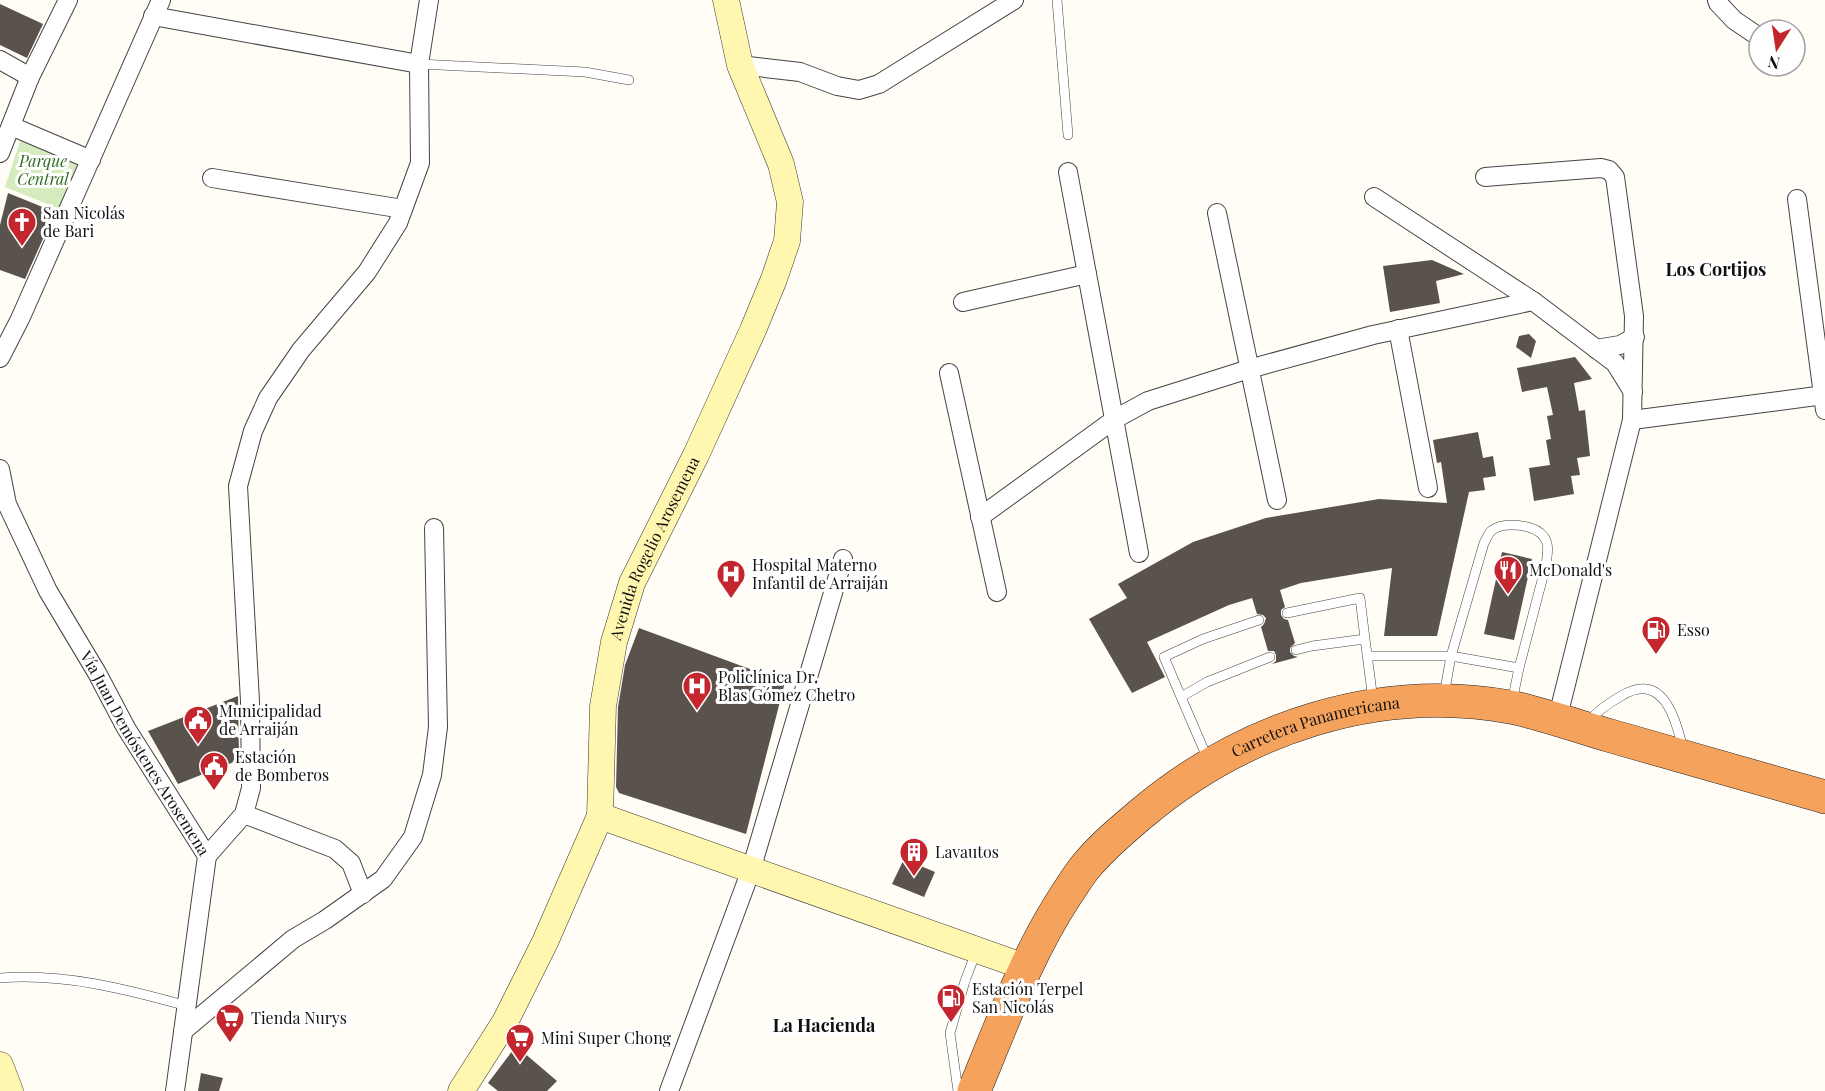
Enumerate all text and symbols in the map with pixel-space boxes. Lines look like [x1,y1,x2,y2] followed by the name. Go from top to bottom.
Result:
[1747,18,1807,78] north arrow
[1766,52,1782,75] text: N
[17,150,69,189] park label: Parque Central
[43,202,125,241] place label: San Nicolás de Bari
[6,206,38,248] church icon: San Nicolás de Bari
[1666,257,1766,281] district label: Los Cortijos
[604,453,704,643] street label: Avenida Rogelio Arosemena
[752,554,889,593] place label: Hospital Materno Infantil de Arraiján
[1492,554,1524,596] restaurant icon: McDonald's
[715,558,747,600] hospital icon: Hospital Materno Infantil de Arraiján
[1529,559,1612,580] place label: McDonald's
[1640,614,1672,656] fuel station icon: Esso
[1677,619,1710,640] place label: Esso
[76,646,215,859] street label: Vía Juan Demóstenes Arosemena
[718,666,855,705] place label: Policlínica Dr. Blas Gómez Chetro
[681,670,713,712] hospital icon: Policlínica Dr. Blas Gómez Chetro
[1227,691,1401,762] street label: Carretera Panamericana
[219,700,322,739] place label: Municipalidad de Arraiján
[182,704,214,746] public building icon: Municipalidad de Arraiján
[235,746,329,785] place label: Estación de Bomberos
[198,750,230,792] public building icon: Estación de Bomberos
[898,836,930,878] building icon: Lavautos
[935,841,999,862] place label: Lavautos
[972,978,1084,1017] place label: Estación Terpel San Nicolás
[935,982,967,1024] fuel station icon: Estación Terpel San Nicolás
[214,1002,246,1044] supermarket icon: Tienda Nurys
[251,1007,347,1028] place label: Tienda Nurys
[773,1013,876,1037] district label: La Hacienda
[504,1022,536,1064] supermarket icon: Mini Super Chong
[541,1027,672,1048] place label: Mini Super Chong

